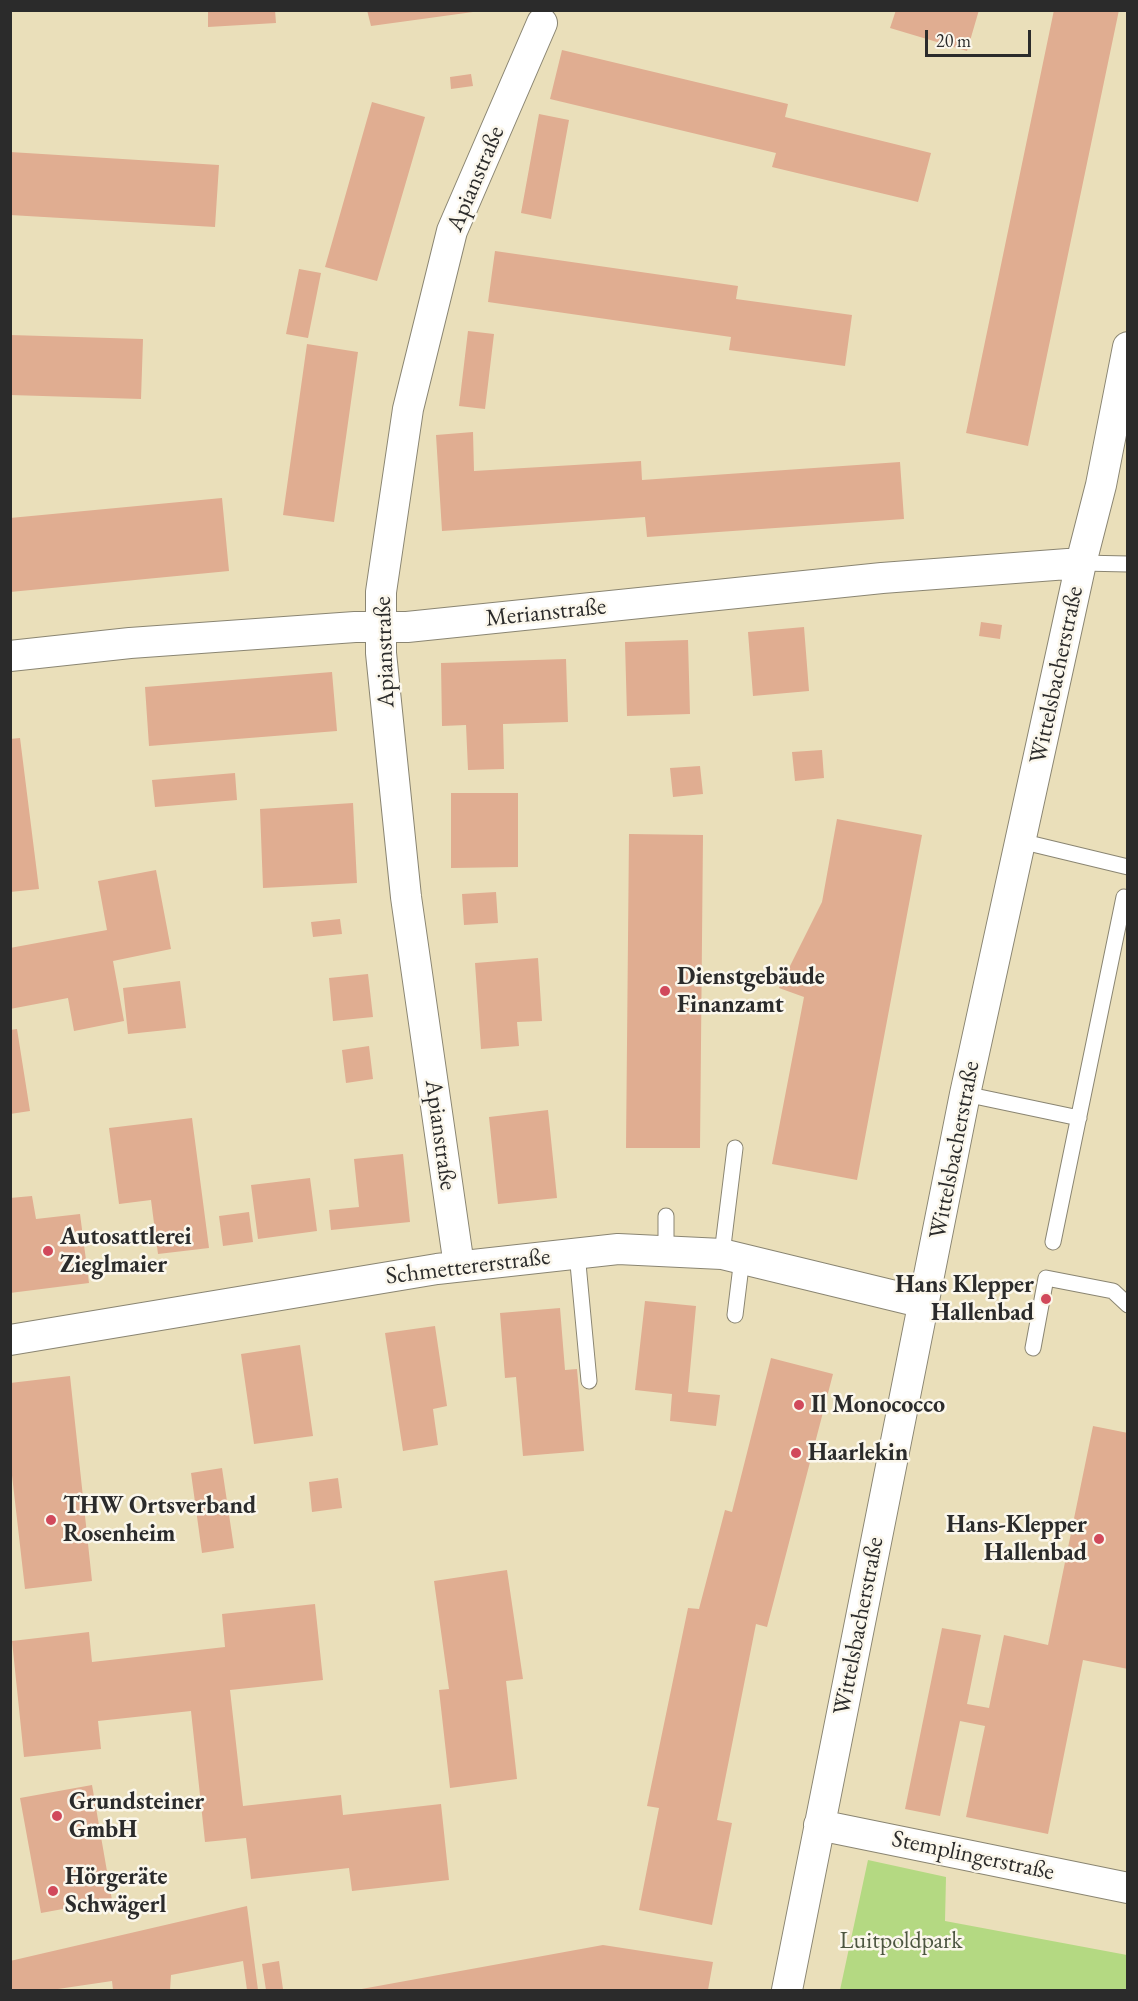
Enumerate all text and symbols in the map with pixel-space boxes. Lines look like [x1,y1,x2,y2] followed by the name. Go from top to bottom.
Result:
[928,18,1034,56] scale bar
[936,29,971,52] text: 20 m
[441,122,511,236] street label: Apianstraße
[1024,584,1090,766] street label: Wittelsbacherstraße
[484,592,608,634] street label: Merianstraße
[369,596,401,708] street label: Apianstraße
[677,963,825,1019] place label: Dienstgebäude Finanzamt
[658,984,672,998] marker: Dienstgebäude Finanzamt
[924,1059,986,1241] street label: Wittelsbacherstraße
[418,1078,462,1192] street label: Apianstraße
[60,1223,192,1279] place label: Autosattlerei Zieglmaier
[384,1243,552,1291] street label: Schmettererstraße
[41,1244,55,1258] marker: Autosattlerei Zieglmaier
[895,1271,1034,1327] place label: Hans Klepper Hallenbad
[1039,1292,1053,1306] marker: Hans Klepper Hallenbad
[811,1391,945,1419] place label: Il Monococco
[792,1398,806,1412] marker: Il Monococco
[808,1439,908,1467] place label: Haarlekin
[789,1446,803,1460] marker: Haarlekin
[63,1492,256,1548] place label: THW Ortsverband Rosenheim
[946,1511,1087,1567] place label: Hans-Klepper Hallenbad
[44,1513,58,1527] marker: THW Ortsverband Rosenheim
[1092,1532,1106,1546] marker: Hans-Klepper Hallenbad
[828,1535,890,1717] street label: Wittelsbacherstraße
[69,1788,204,1844] place label: Grundsteiner GmbH
[50,1809,64,1823] marker: Grundsteiner GmbH
[889,1825,1057,1887] street label: Stemplingerstraße
[65,1863,167,1919] place label: Hörgeräte Schwägerl
[46,1884,60,1898] marker: Hörgeräte Schwägerl
[840,1927,962,1955] park label: Luitpoldpark

